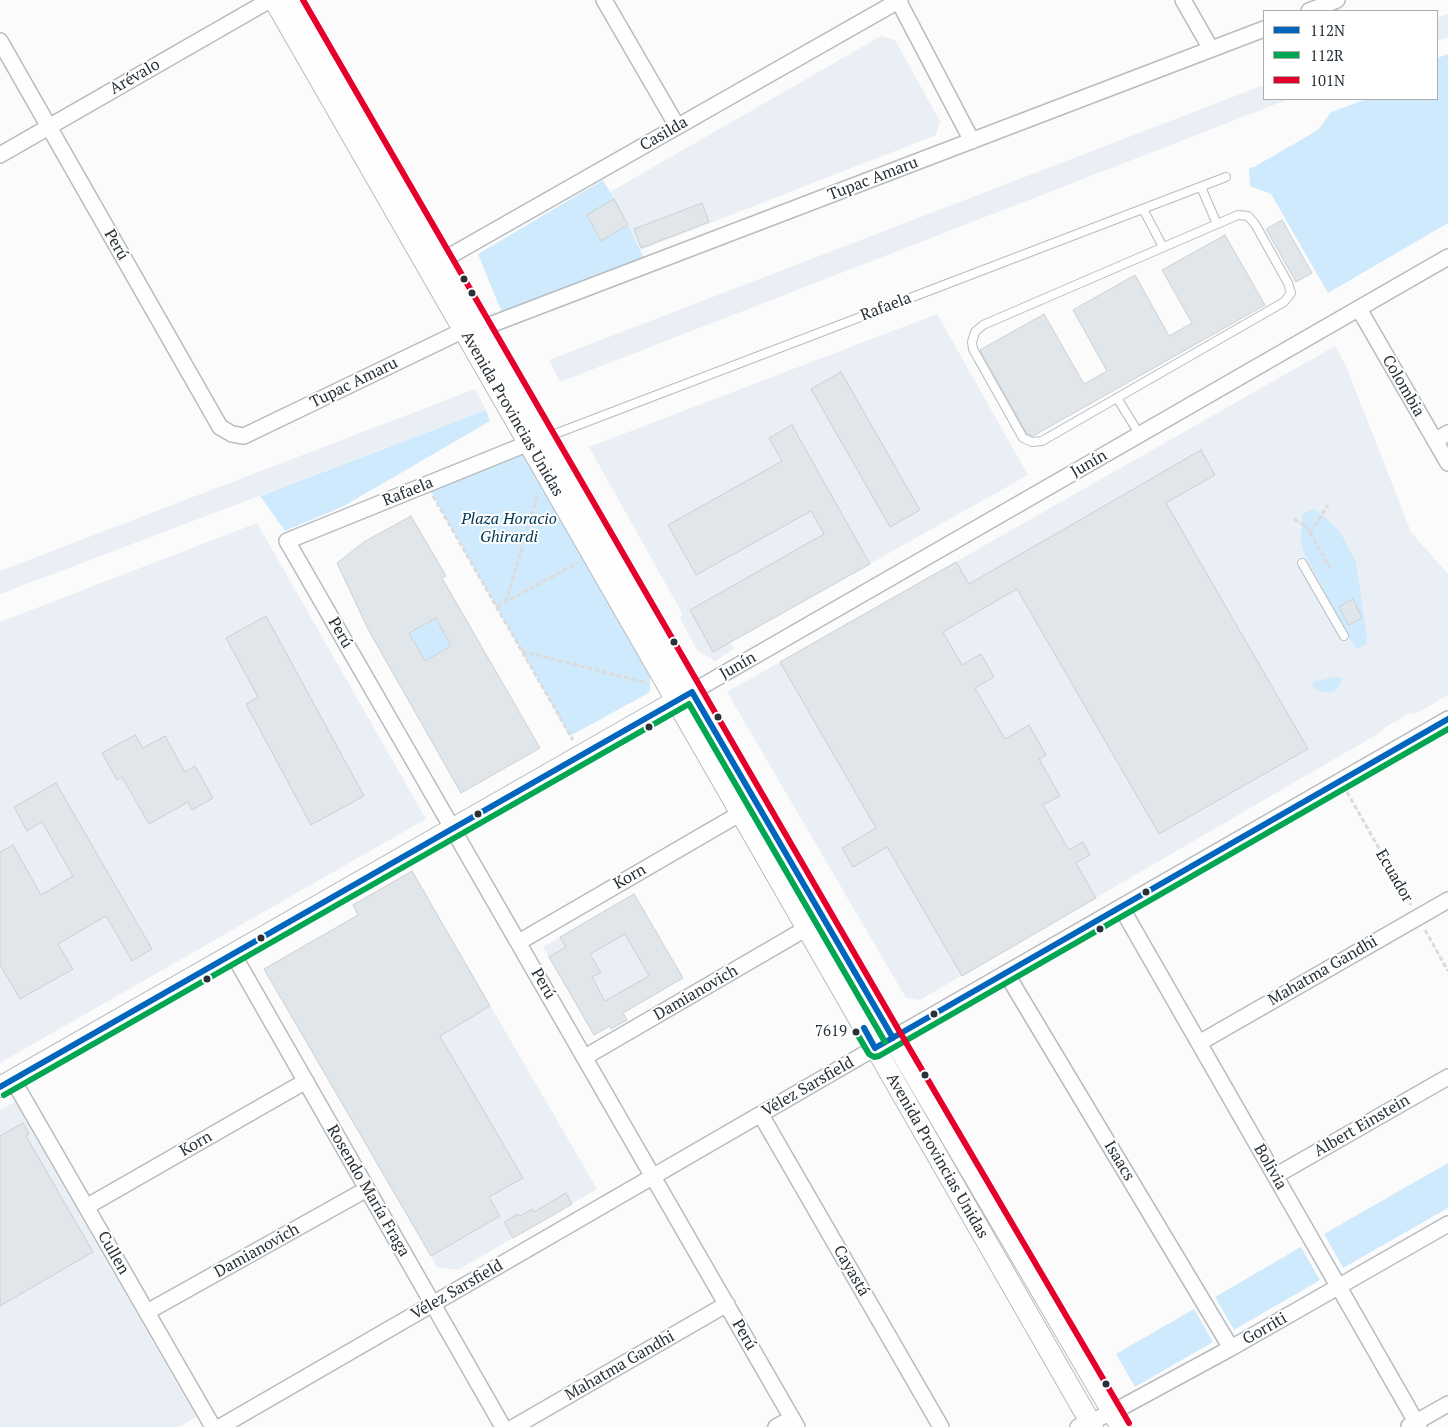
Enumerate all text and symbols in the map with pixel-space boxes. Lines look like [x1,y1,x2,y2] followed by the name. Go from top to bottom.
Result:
[1263,10,1438,100] legend
[1310,20,1345,40] text: 112N
[1310,45,1344,65] text: 112R
[107,55,163,99] street label: Arévalo
[1310,70,1345,90] text: 101N
[637,113,691,155] street label: Casilda
[825,153,921,205] street label: Tupac Amaru
[100,226,132,264] street label: Perú
[459,274,469,284] unlabelled marker
[467,288,477,298] unlabelled marker
[858,289,914,325] street label: Rafaela
[457,328,567,500] street label: Avenida Provincias Unidas
[1378,352,1428,420] street label: Colombia
[307,353,401,413] street label: Tupac Amaru
[1068,446,1110,482] street label: Junín
[380,473,436,511] street label: Rafaela
[461,509,557,547] park label: Plaza Horacio Ghirardi
[324,614,356,652] street label: Perú
[669,637,679,647] unlabelled marker
[717,648,759,684] street label: Junín
[713,712,723,722] unlabelled marker
[644,722,654,732] unlabelled marker
[473,809,483,819] unlabelled marker
[1371,846,1417,906] street label: Ecuador
[610,860,650,894] street label: Korn
[1141,887,1151,897] unlabelled marker
[1095,924,1105,934] unlabelled marker
[1265,932,1381,1010] street label: Mahatma Gandhi
[256,933,266,943] unlabelled marker
[651,961,741,1025] street label: Damianovich
[527,965,559,1003] street label: Perú
[202,974,212,984] unlabelled marker
[929,1009,939,1019] unlabelled marker
[815,1023,847,1041] place label: 7619
[851,1027,861,1037] marker: 7619
[759,1053,857,1121] street label: Vélez Sarsfield
[882,1070,992,1242] street label: Avenida Provincias Unidas
[920,1070,930,1080] unlabelled marker
[1311,1091,1413,1161] street label: Albert Einstein
[322,1122,414,1260] street label: Rosendo María Fraga
[176,1127,216,1161] street label: Korn
[1100,1138,1138,1184] street label: Isaacs
[1249,1141,1291,1193] street label: Bolivia
[211,1220,303,1282] street label: Damianovich
[93,1228,133,1278] street label: Cullen
[829,1242,873,1300] street label: Cayastá
[408,1256,506,1324] street label: Vélez Sarsfield
[1240,1309,1290,1349] street label: Gorriti
[728,1316,760,1354] street label: Perú
[562,1327,678,1405] street label: Mahatma Gandhi
[1101,1379,1111,1389] unlabelled marker

